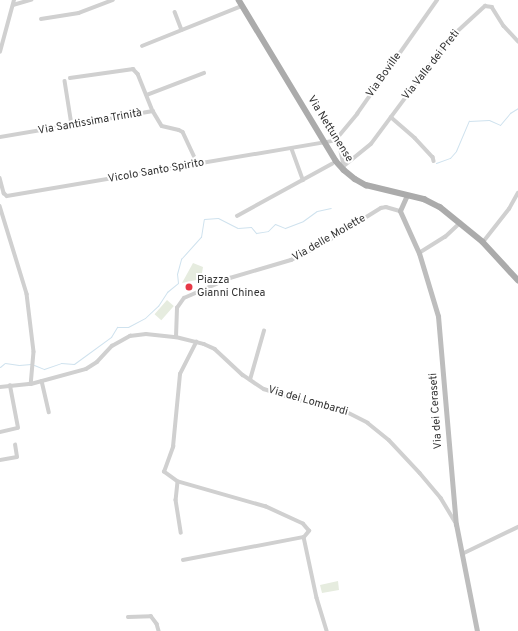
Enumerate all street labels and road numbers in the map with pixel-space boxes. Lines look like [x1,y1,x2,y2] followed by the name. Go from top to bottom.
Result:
[399,27,463,103] street label: Via Valle dei Preti
[364,50,404,100] street label: Via Boville
[304,93,356,165] street label: Via Nettunense
[37,106,143,138] street label: Via Santissima Trinità
[107,156,205,186] street label: Vicolo Santo Spirito
[290,212,368,264] street label: Via delle Molette
[427,372,445,450] street label: Via dei Ceraseti
[266,383,350,419] street label: Via dei Lombardi

